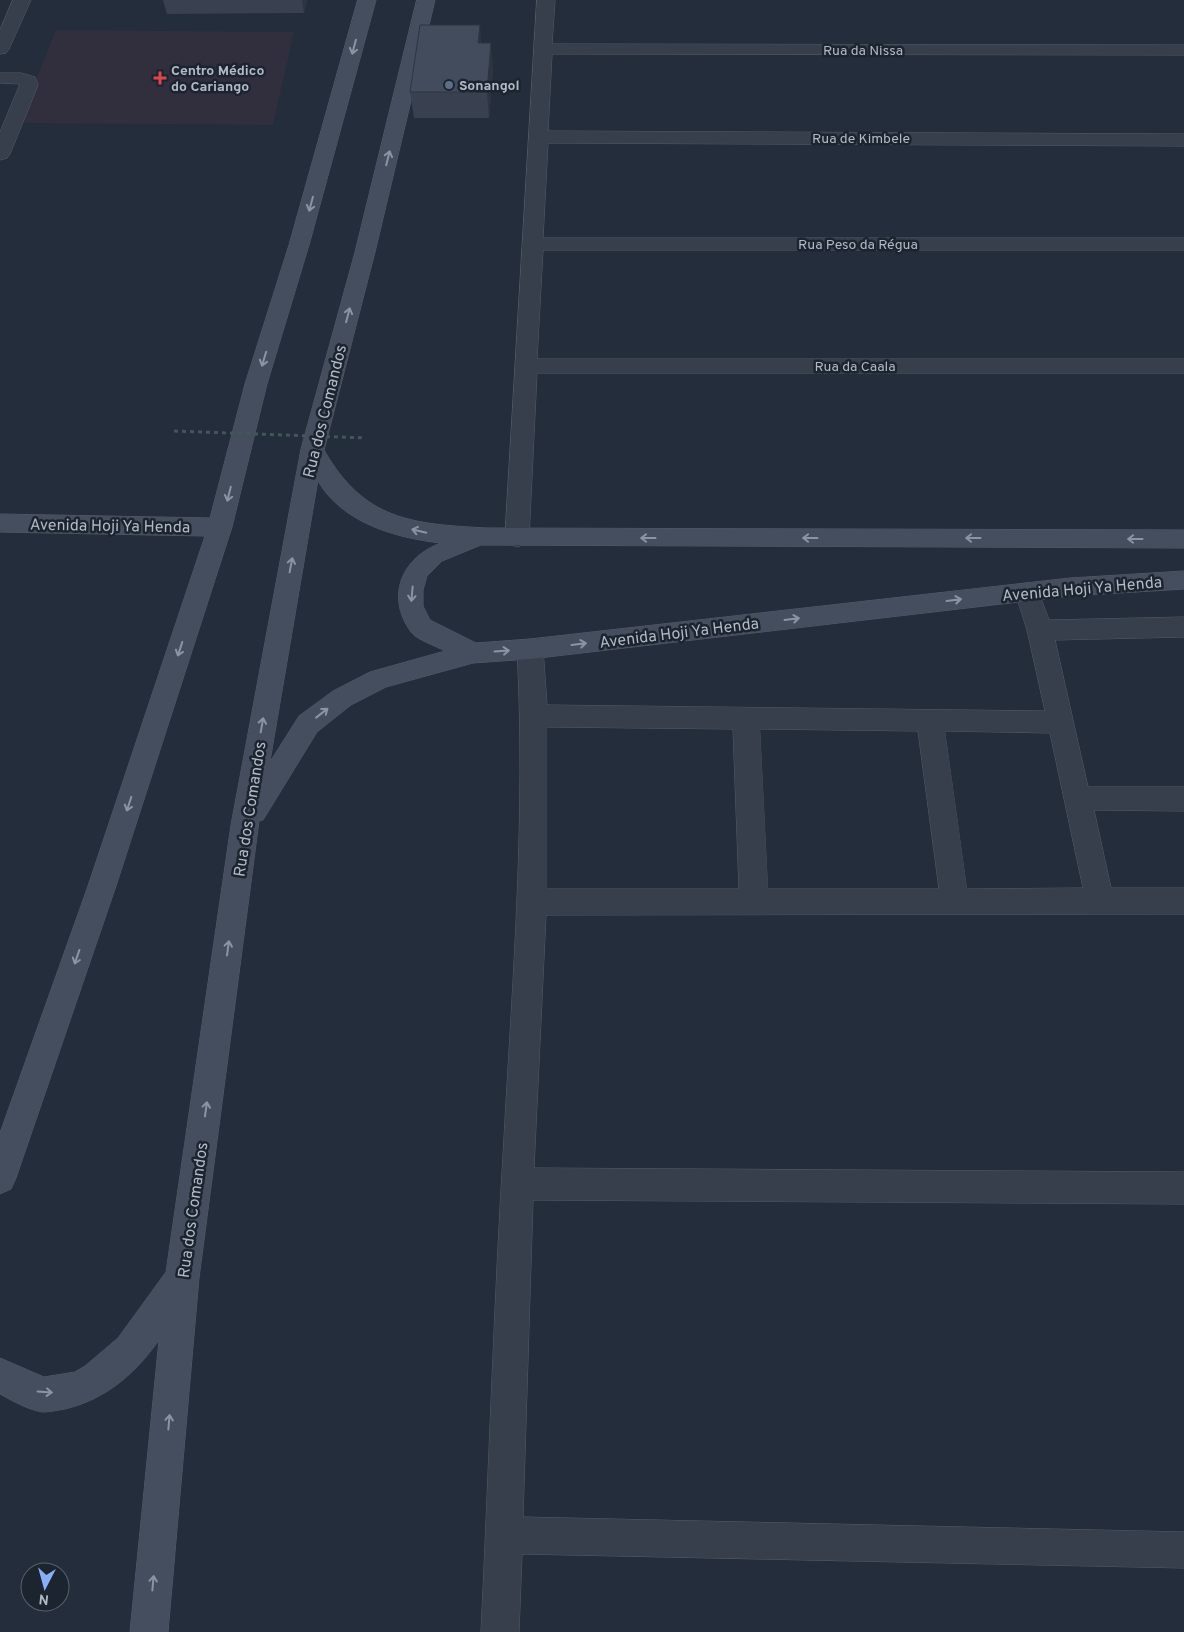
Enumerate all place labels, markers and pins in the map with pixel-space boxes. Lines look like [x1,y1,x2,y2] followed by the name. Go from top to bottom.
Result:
[171,63,264,96] place label: Centro Médico do Cariango
[153,71,167,85] marker: Centro Médico do Cariango
[459,78,520,95] place label: Sonangol
[443,79,455,91] marker: Sonangol

